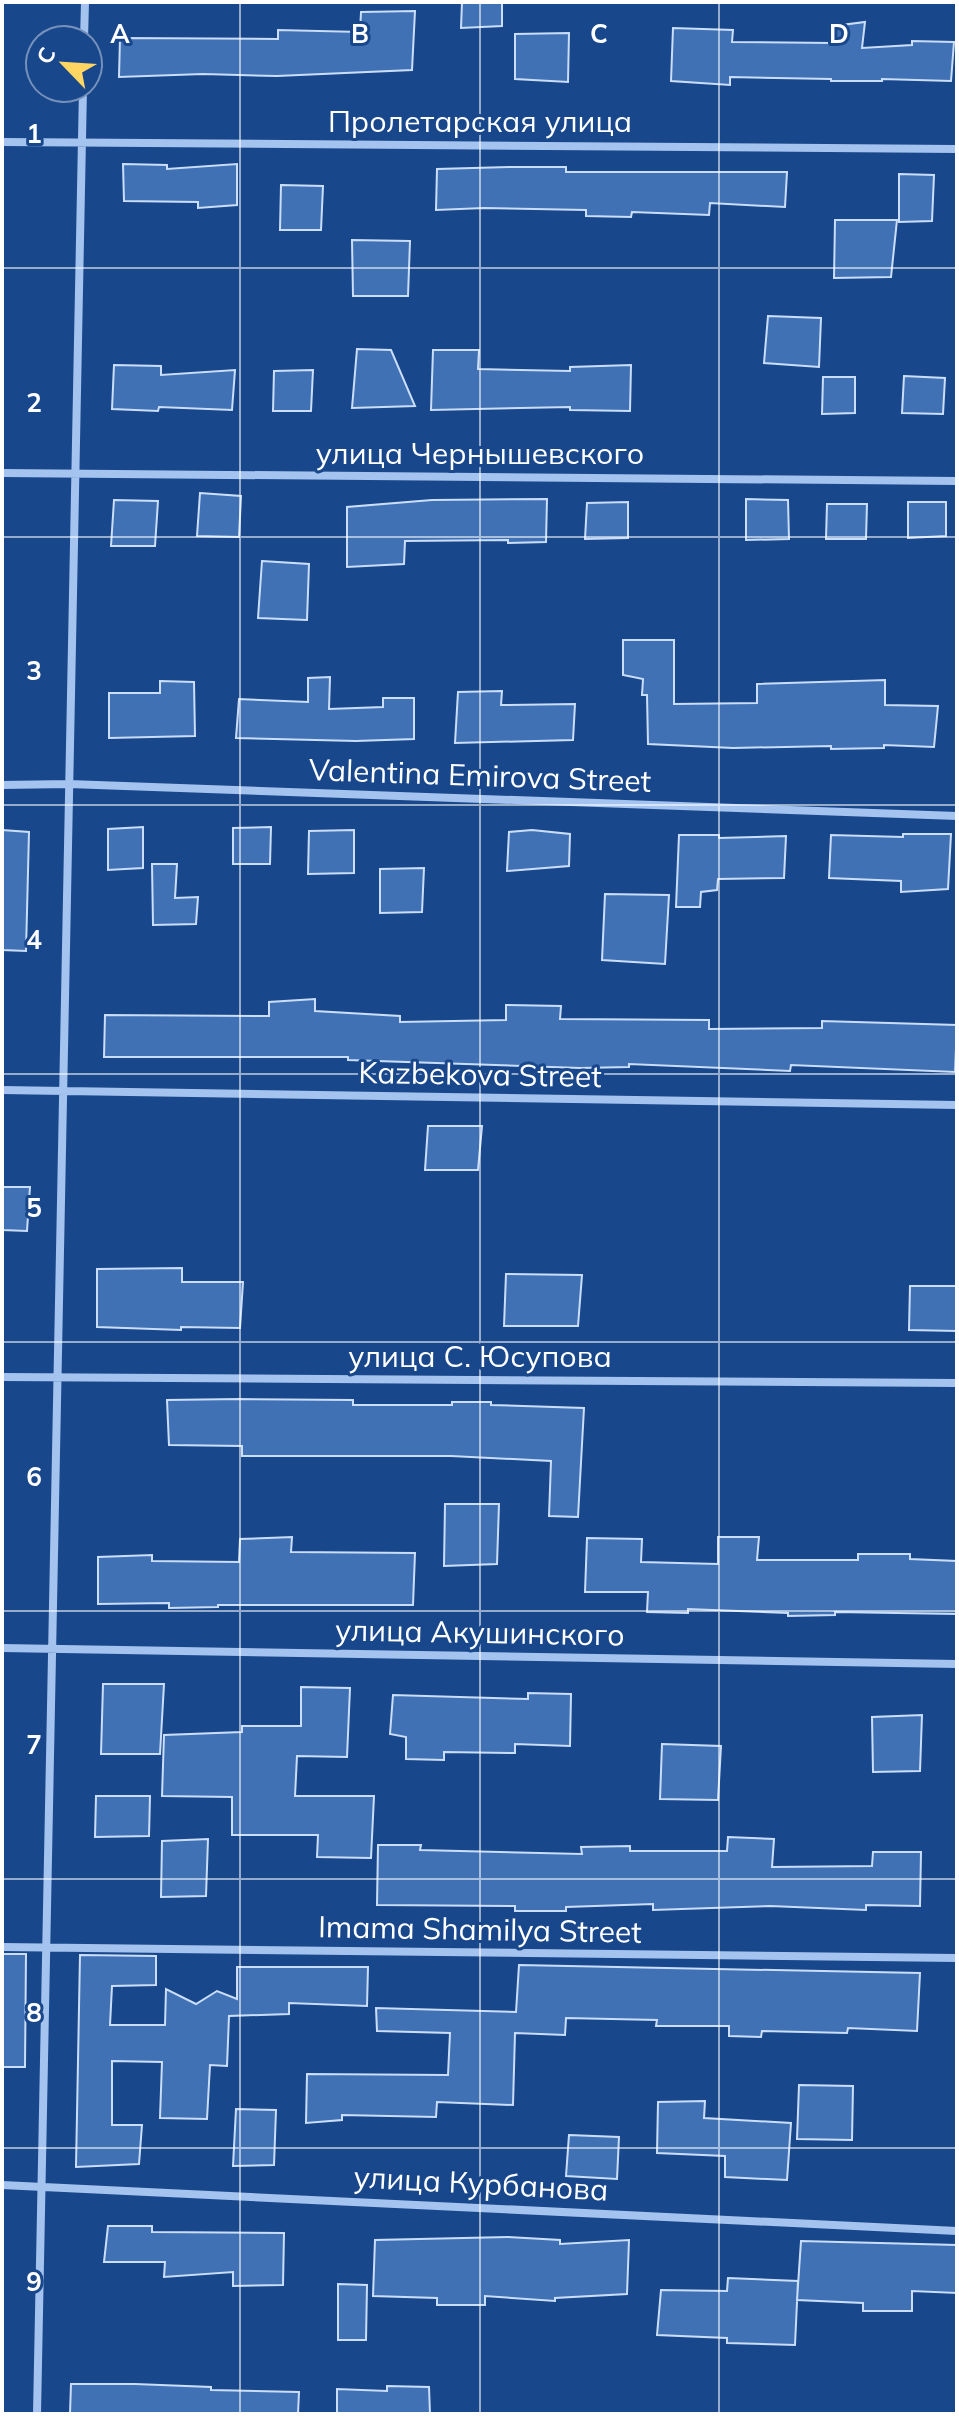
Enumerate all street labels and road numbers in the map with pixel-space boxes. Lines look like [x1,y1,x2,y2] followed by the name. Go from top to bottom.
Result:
[328,102,632,140] street label: Пролетарская улица
[316,434,644,472] street label: улица Чернышевского
[308,750,652,800] street label: Valentina Emirova Street
[358,1053,602,1095] street label: Kazbekova Street
[348,1337,612,1375] street label: улица С. Юсупова
[335,1610,625,1654] street label: улица Акушинского
[318,1907,642,1951] street label: Imama Shamilya Street
[353,2157,609,2209] street label: улица Курбанова

